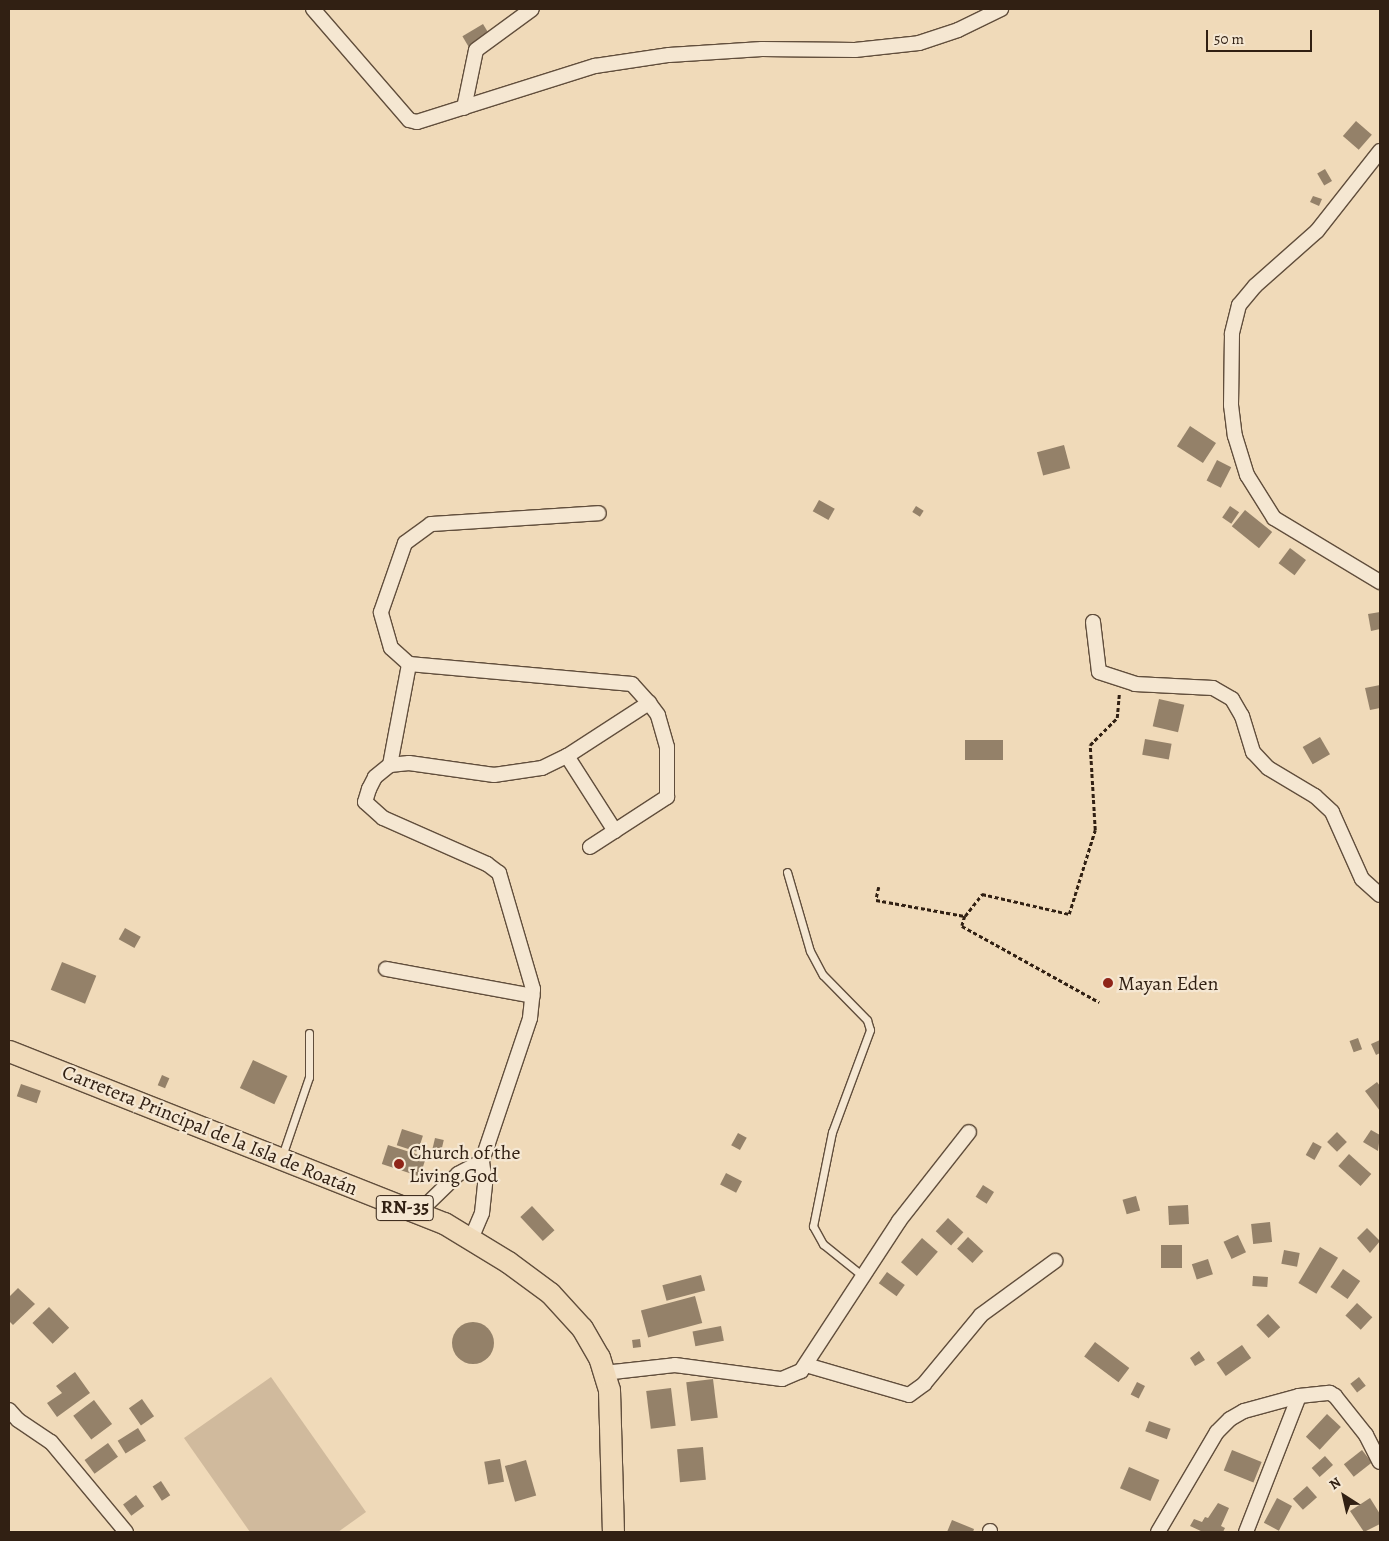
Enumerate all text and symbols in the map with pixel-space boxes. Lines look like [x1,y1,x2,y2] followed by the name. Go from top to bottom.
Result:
[1209,20,1315,52] scale bar
[1214,29,1244,49] text: 50 m
[1118,971,1218,995] place label: Mayan Eden
[1102,977,1114,989] marker: Mayan Eden
[59,1060,361,1200] street label: Carretera Principal de la Isla de Roatán
[409,1140,520,1187] place label: Church of the Living God
[393,1158,405,1170] marker: Church of the Living God
[375,1192,435,1224] road number: RN-35
[1319,1471,1369,1521] north arrow
[1325,1473,1345,1494] text: N

